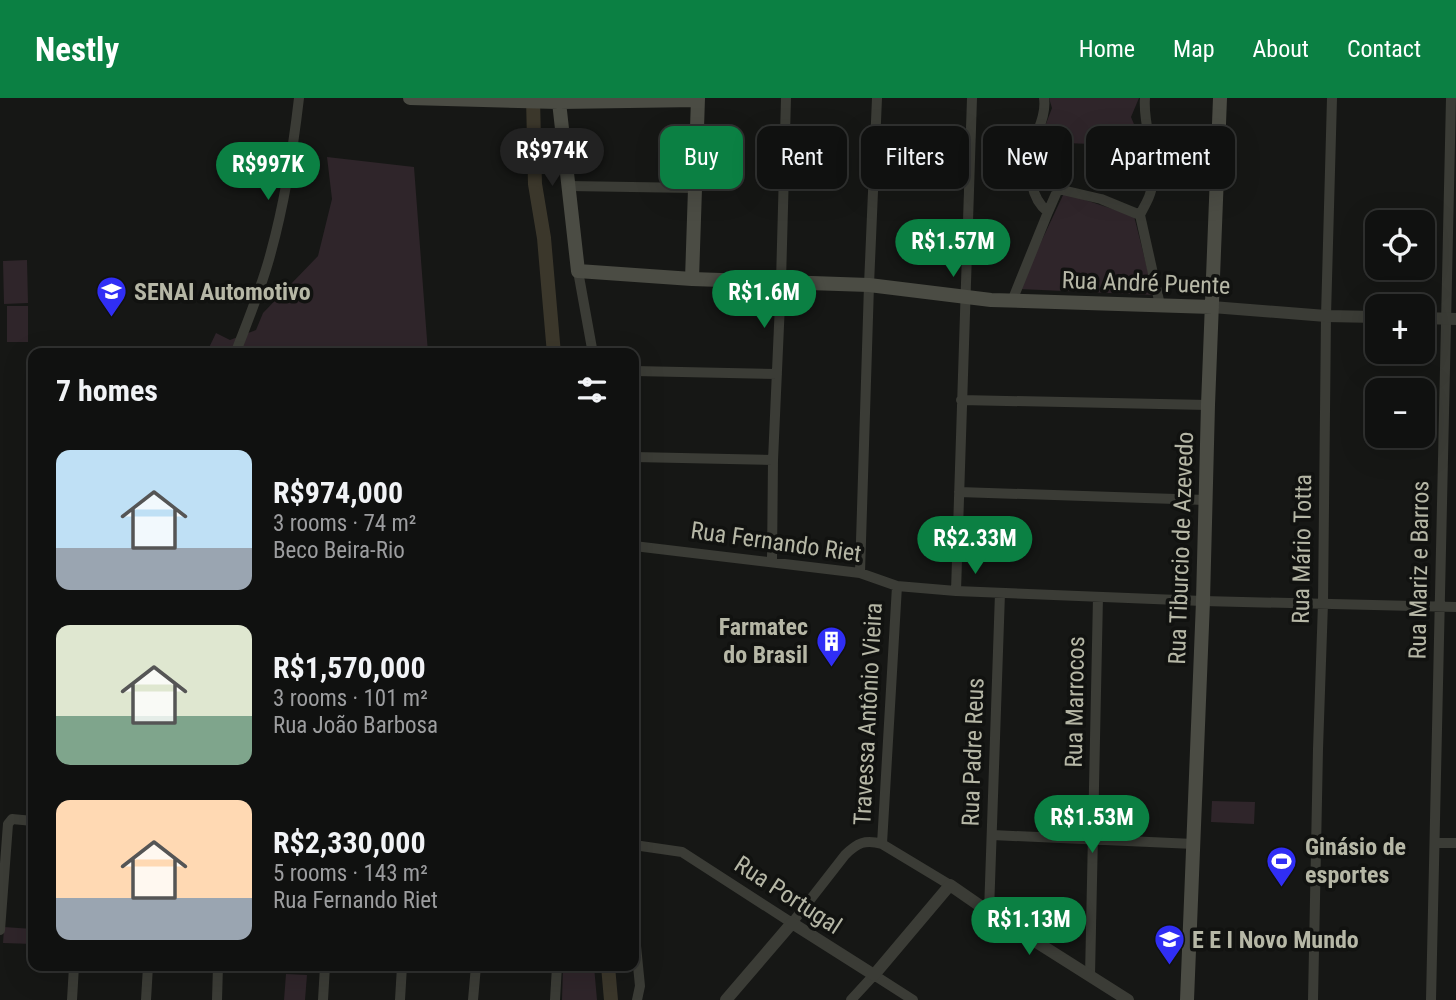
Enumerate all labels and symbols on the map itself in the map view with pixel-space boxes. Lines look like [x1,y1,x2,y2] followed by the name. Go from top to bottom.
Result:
[495,129,609,188] pin: R$974K
[211,142,325,202] pin: R$997K
[888,220,1018,279] pin: R$1.57M
[1061,266,1231,300] street label: Rua André Puente
[707,271,821,330] pin: R$1.6M
[94,275,128,319] school or university icon: SENAI Automotivo
[134,278,311,306] place label: SENAI Automotivo
[1163,431,1199,665] street label: Rua Tiburcio de Azevedo
[1287,474,1317,624] street label: Rua Mário Totta
[1403,480,1435,660] street label: Rua Mariz e Barros
[689,516,863,568] street label: Rua Fernando Riet
[910,517,1040,576] pin: R$2.33M
[848,602,888,826] street label: Travessa Antônio Vieira
[719,613,808,669] place label: Farmatec do Brasil
[814,624,848,668] building icon: Farmatec do Brasil
[1060,636,1090,768] street label: Rua Marrocos
[956,677,990,827] street label: Rua Padre Reus
[1027,796,1157,855] pin: R$1.53M
[1305,833,1406,889] place label: Ginásio de esportes
[1265,844,1299,888] sports icon: Ginásio de esportes
[729,850,847,940] street label: Rua Portugal
[964,898,1094,957] pin: R$1.13M
[1152,923,1186,967] school or university icon: E E I Novo Mundo
[1192,926,1359,954] place label: E E I Novo Mundo

